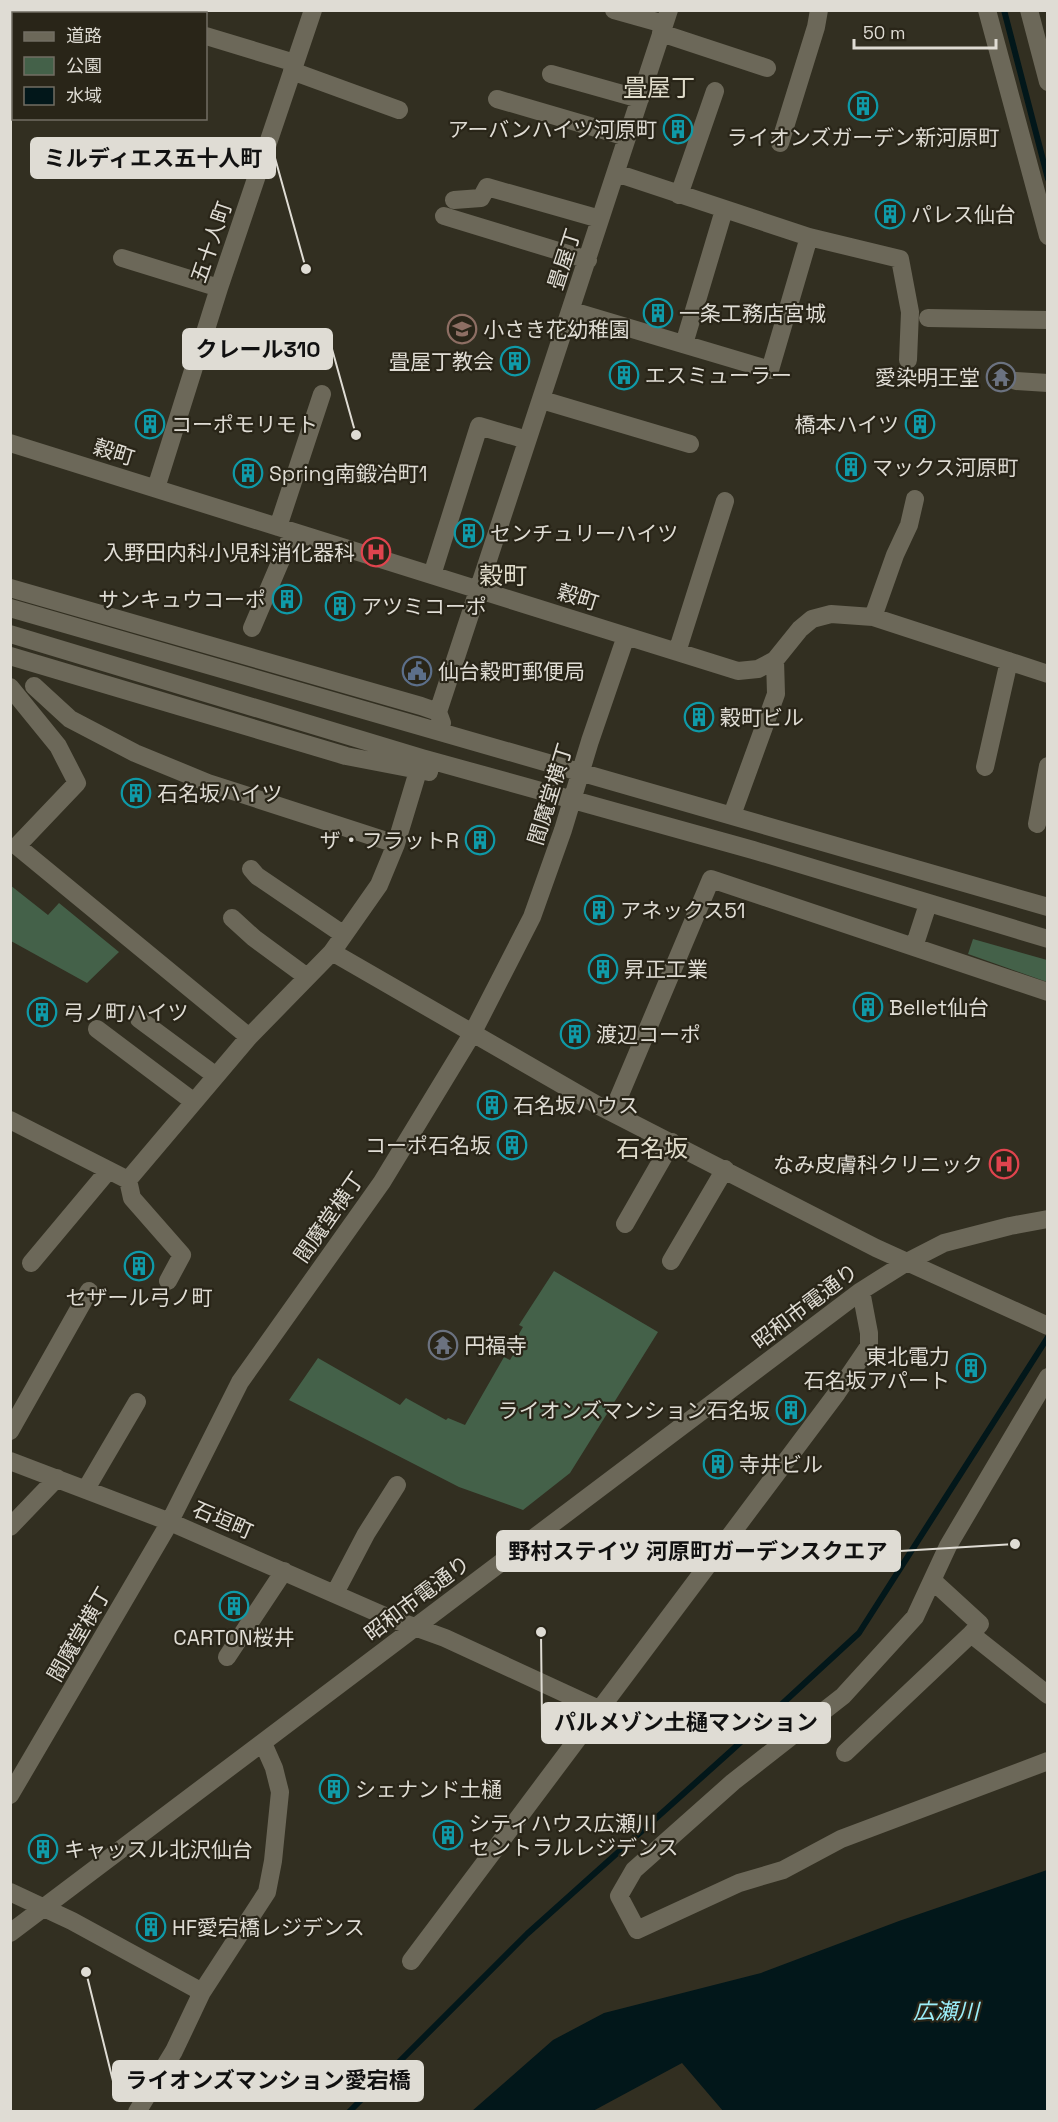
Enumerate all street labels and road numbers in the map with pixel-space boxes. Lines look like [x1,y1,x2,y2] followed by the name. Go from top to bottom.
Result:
[185,198,237,286] street label: 五十人町
[541,225,587,293] street label: 畳屋丁
[90,433,138,471] street label: 穀町
[554,578,602,616] street label: 穀町
[522,740,578,848] street label: 閻魔堂横丁
[288,1166,370,1268] street label: 閻魔堂横丁
[747,1257,863,1355] street label: 昭和市電通り
[189,1495,257,1545] street label: 石垣町
[359,1549,475,1647] street label: 昭和市電通り
[41,1582,117,1686] street label: 閻魔堂横丁

